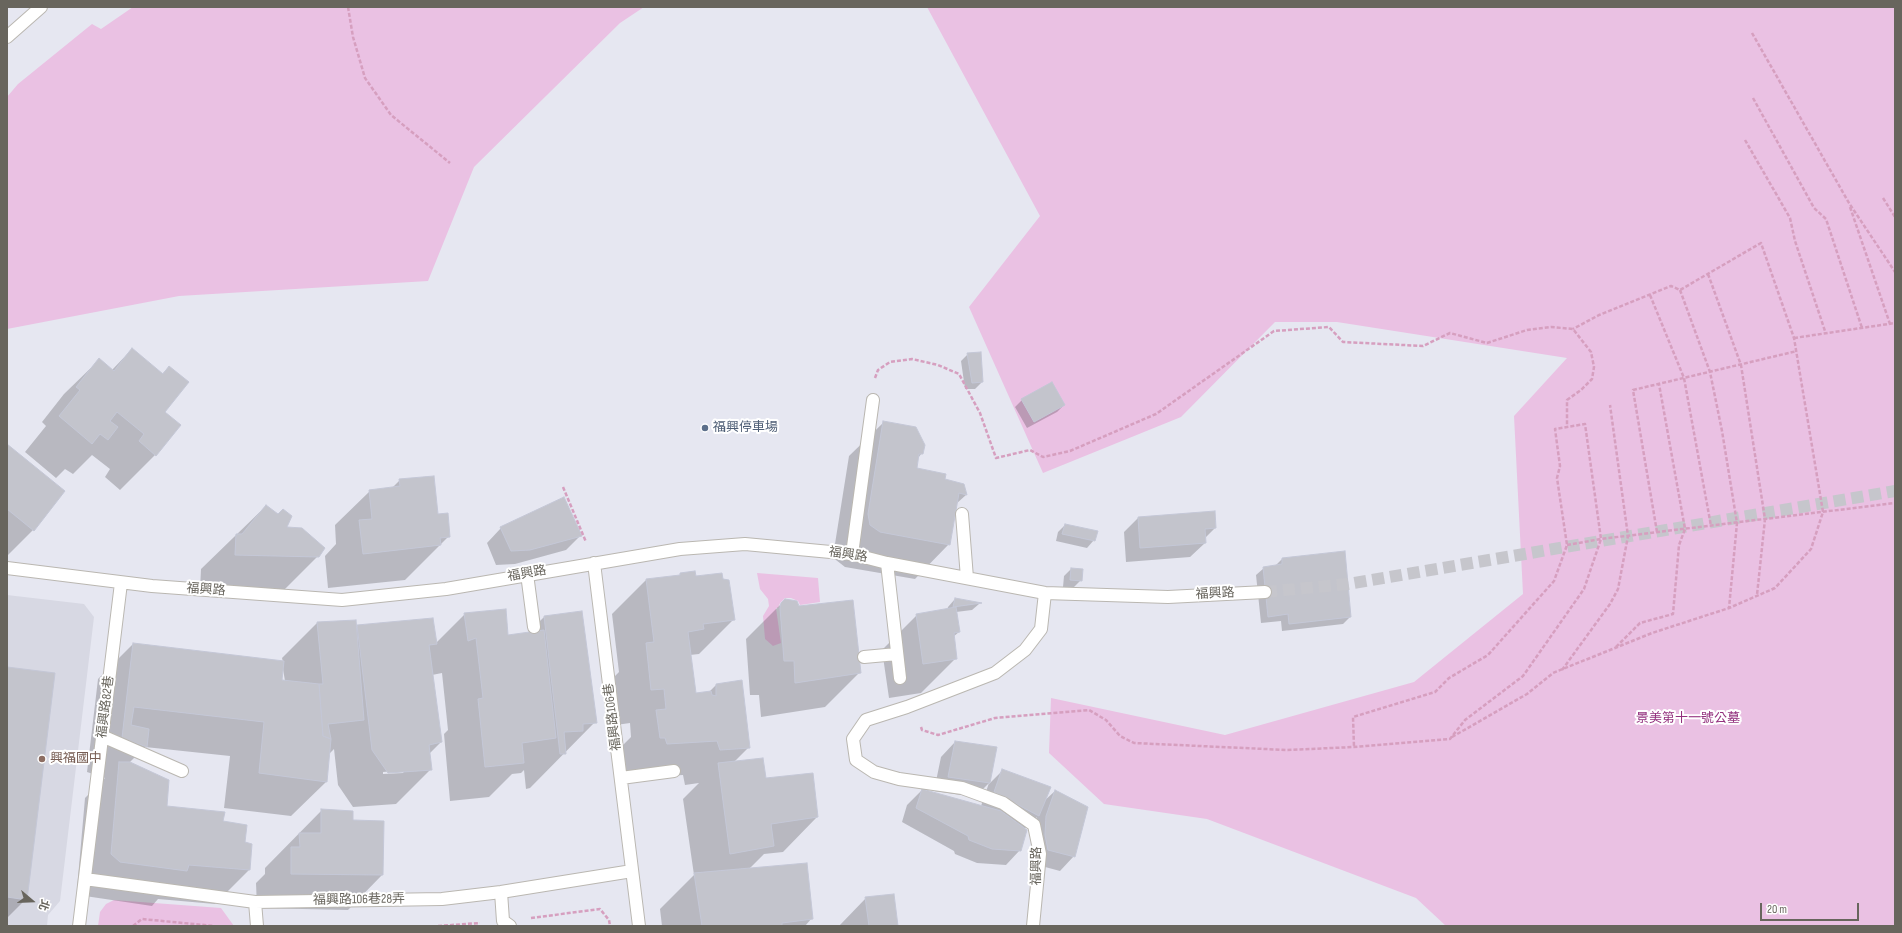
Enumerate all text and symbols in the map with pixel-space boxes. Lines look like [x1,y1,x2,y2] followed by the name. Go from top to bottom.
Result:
[713,420,778,436] place label: 福興停車場
[700,423,710,433] marker: 福興停車場
[828,544,868,566] street label: 福興路
[506,563,548,585] street label: 福興路
[186,581,226,599] street label: 福興路
[1195,585,1235,603] street label: 福興路
[94,675,118,739] street label: 福興路82巷
[601,682,625,752] street label: 福興路106巷
[1636,711,1740,727] park label: 景美第十一號公墓
[50,751,102,767] place label: 興福國中
[37,754,47,764] marker: 興福國中
[1029,846,1045,886] street label: 福興路
[12,881,52,921] north arrow
[313,891,405,909] street label: 福興路106巷28弄
[1762,895,1861,921] scale bar
[36,898,52,912] text: 北
[1767,902,1787,917] text: 20 m

